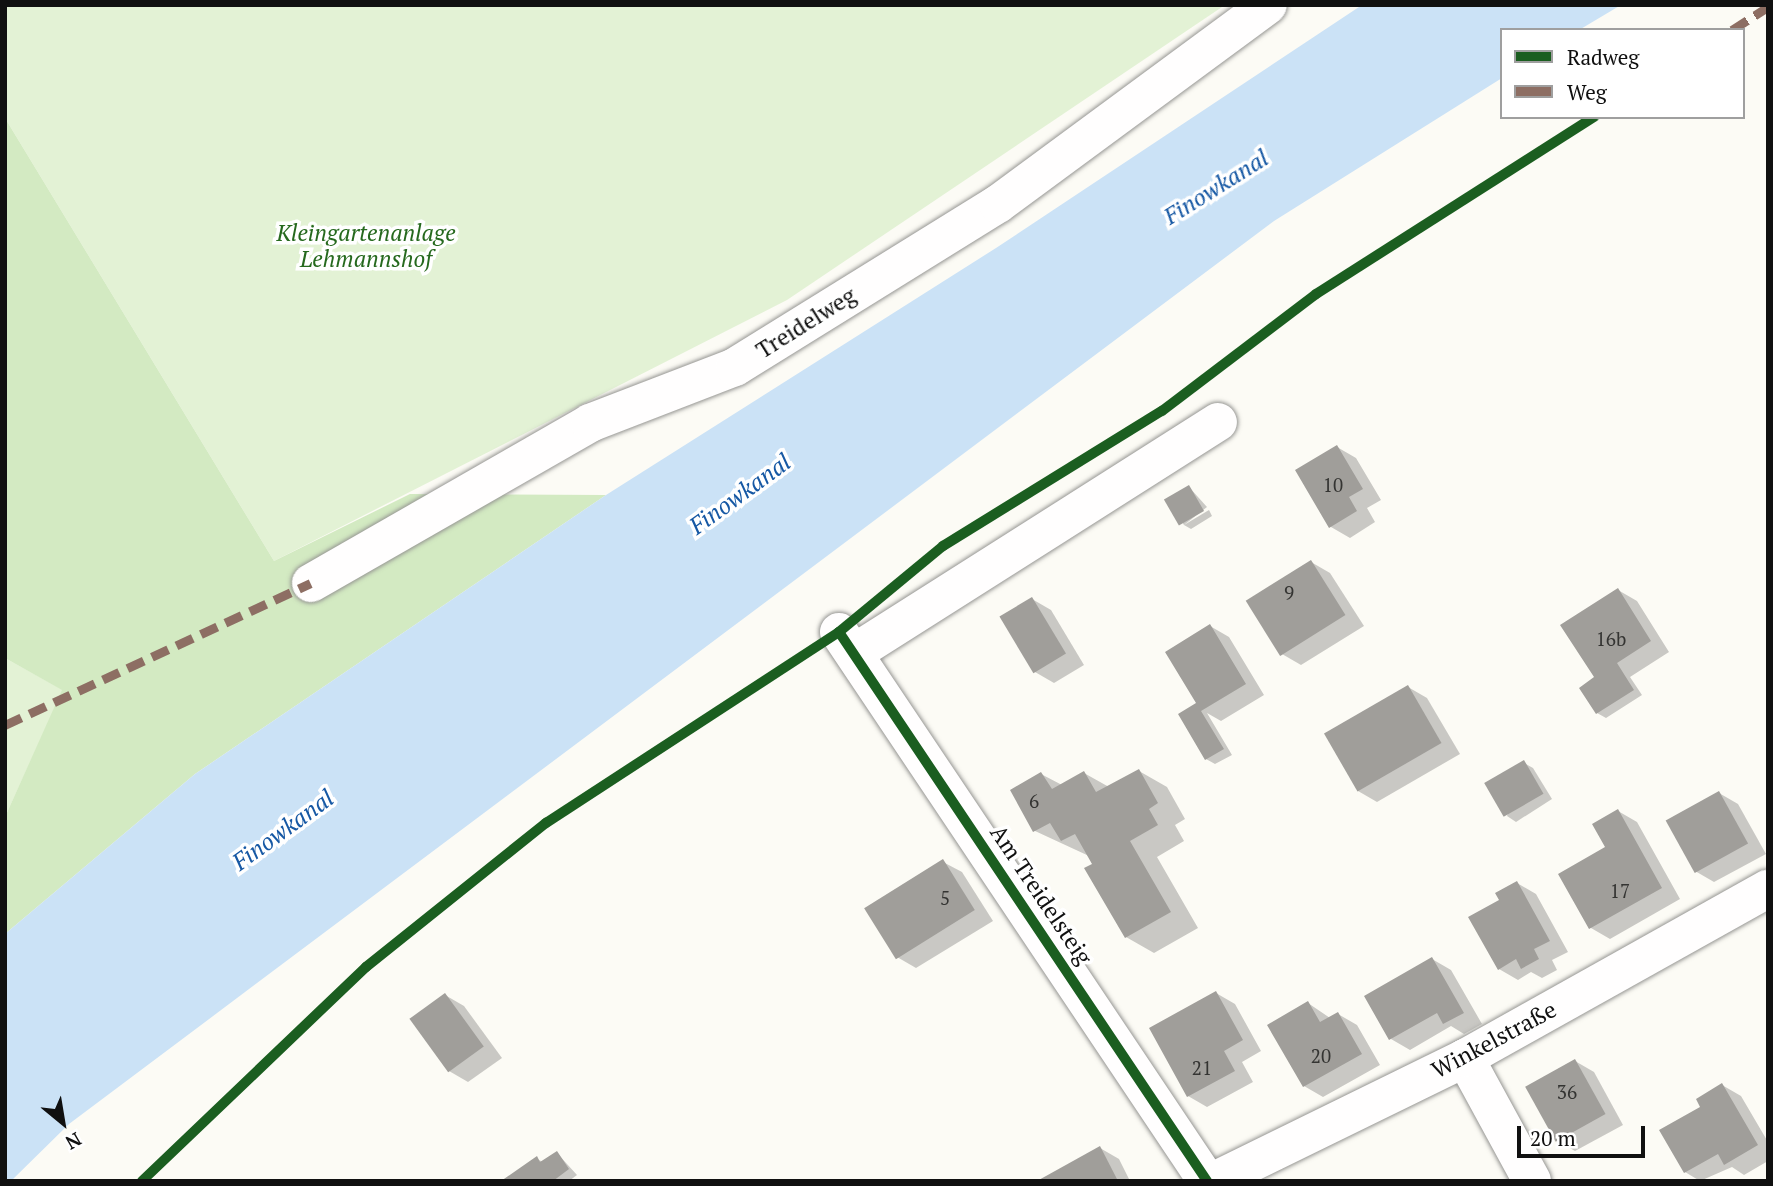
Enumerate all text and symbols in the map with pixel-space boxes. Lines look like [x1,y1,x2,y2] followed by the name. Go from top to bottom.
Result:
[1500,28,1745,119] legend
[1567,43,1639,71] text: Radweg
[1567,78,1607,106] text: Weg
[1158,143,1274,231] water label: Finowkanal
[276,219,456,273] park label: Kleingartenanlage Lehmannshof
[751,282,861,364] street label: Treidelweg
[684,448,796,540] water label: Finowkanal
[1323,474,1343,496] house number: 10
[1284,582,1294,604] house number: 9
[1596,628,1626,650] house number: 16b
[227,784,339,876] water label: Finowkanal
[1029,790,1039,812] house number: 6
[984,820,1098,970] street label: Am Treidelsteig
[1610,880,1630,902] house number: 17
[940,887,950,909] house number: 5
[1427,996,1561,1084] street label: Winkelstraße
[1311,1045,1331,1067] house number: 20
[1192,1057,1212,1079] house number: 21
[1557,1081,1577,1103] house number: 36
[28,1088,98,1158] north arrow
[1521,1112,1649,1156] scale bar
[1530,1124,1576,1152] text: 20 m
[61,1127,86,1156] text: N

